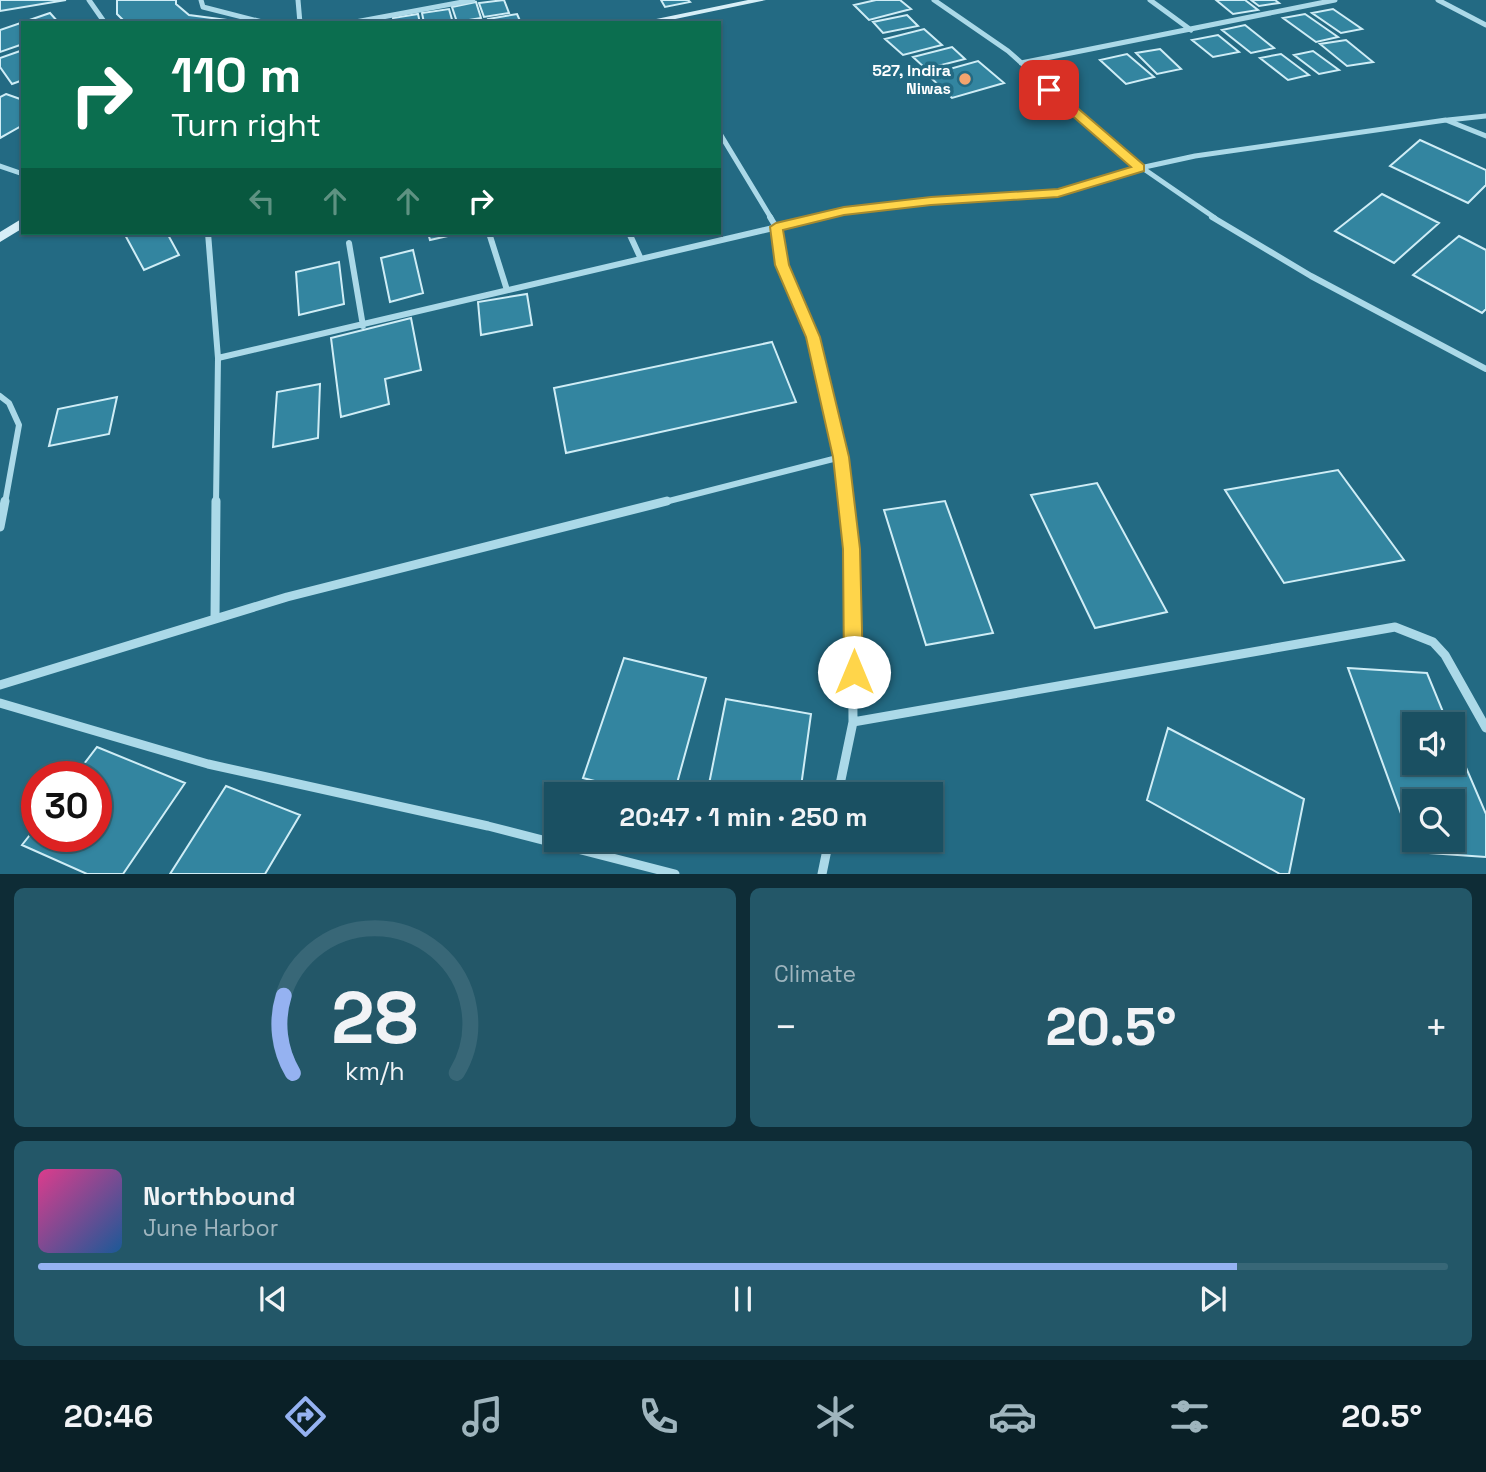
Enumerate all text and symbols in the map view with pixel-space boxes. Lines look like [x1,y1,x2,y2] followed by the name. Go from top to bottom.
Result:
[171,44,301,106] text: 110 m
[56,49,147,140] icon: right
[872,60,951,99] place label: 527, Indira Niwas
[1019,60,1079,120] pin
[957,71,973,87] marker: 527, Indira Niwas
[1030,71,1068,109] icon: arrive
[171,105,321,145] text: Turn right
[243,182,281,220] icon: left
[316,182,354,220] icon: ahead
[389,182,427,220] icon: ahead
[462,182,500,220] icon: right
[817,635,891,709] position arrow
[1402,712,1465,852] map controls
[1402,712,1465,775] button: sound
[21,761,112,852] speed limit sign: 30
[1402,789,1465,852] button: search
[620,800,867,834] text: 20:47 · 1 min · 250 m
[774,959,856,989] text: Climate
[332,972,418,1065] text: 28
[1045,994,1177,1060] text: 20.5°
[774,1003,798,1051] text: −
[1424,1003,1448,1051] text: +
[345,1055,405,1087] text: km/h
[143,1179,296,1213] text: Northbound
[143,1213,278,1243] text: June Harbor
[254,1280,292,1318] icon: previous
[724,1280,762,1318] icon: pause
[1194,1280,1232,1318] icon: next
[281,1392,330,1441] icon: directions
[458,1392,507,1441] icon: music
[634,1392,683,1441] icon: phone
[811,1392,860,1441] icon: climate
[988,1392,1037,1441] icon: car
[1165,1392,1214,1441] icon: filters
[64,1396,153,1436] text: 20:46
[1341,1396,1422,1436] text: 20.5°

